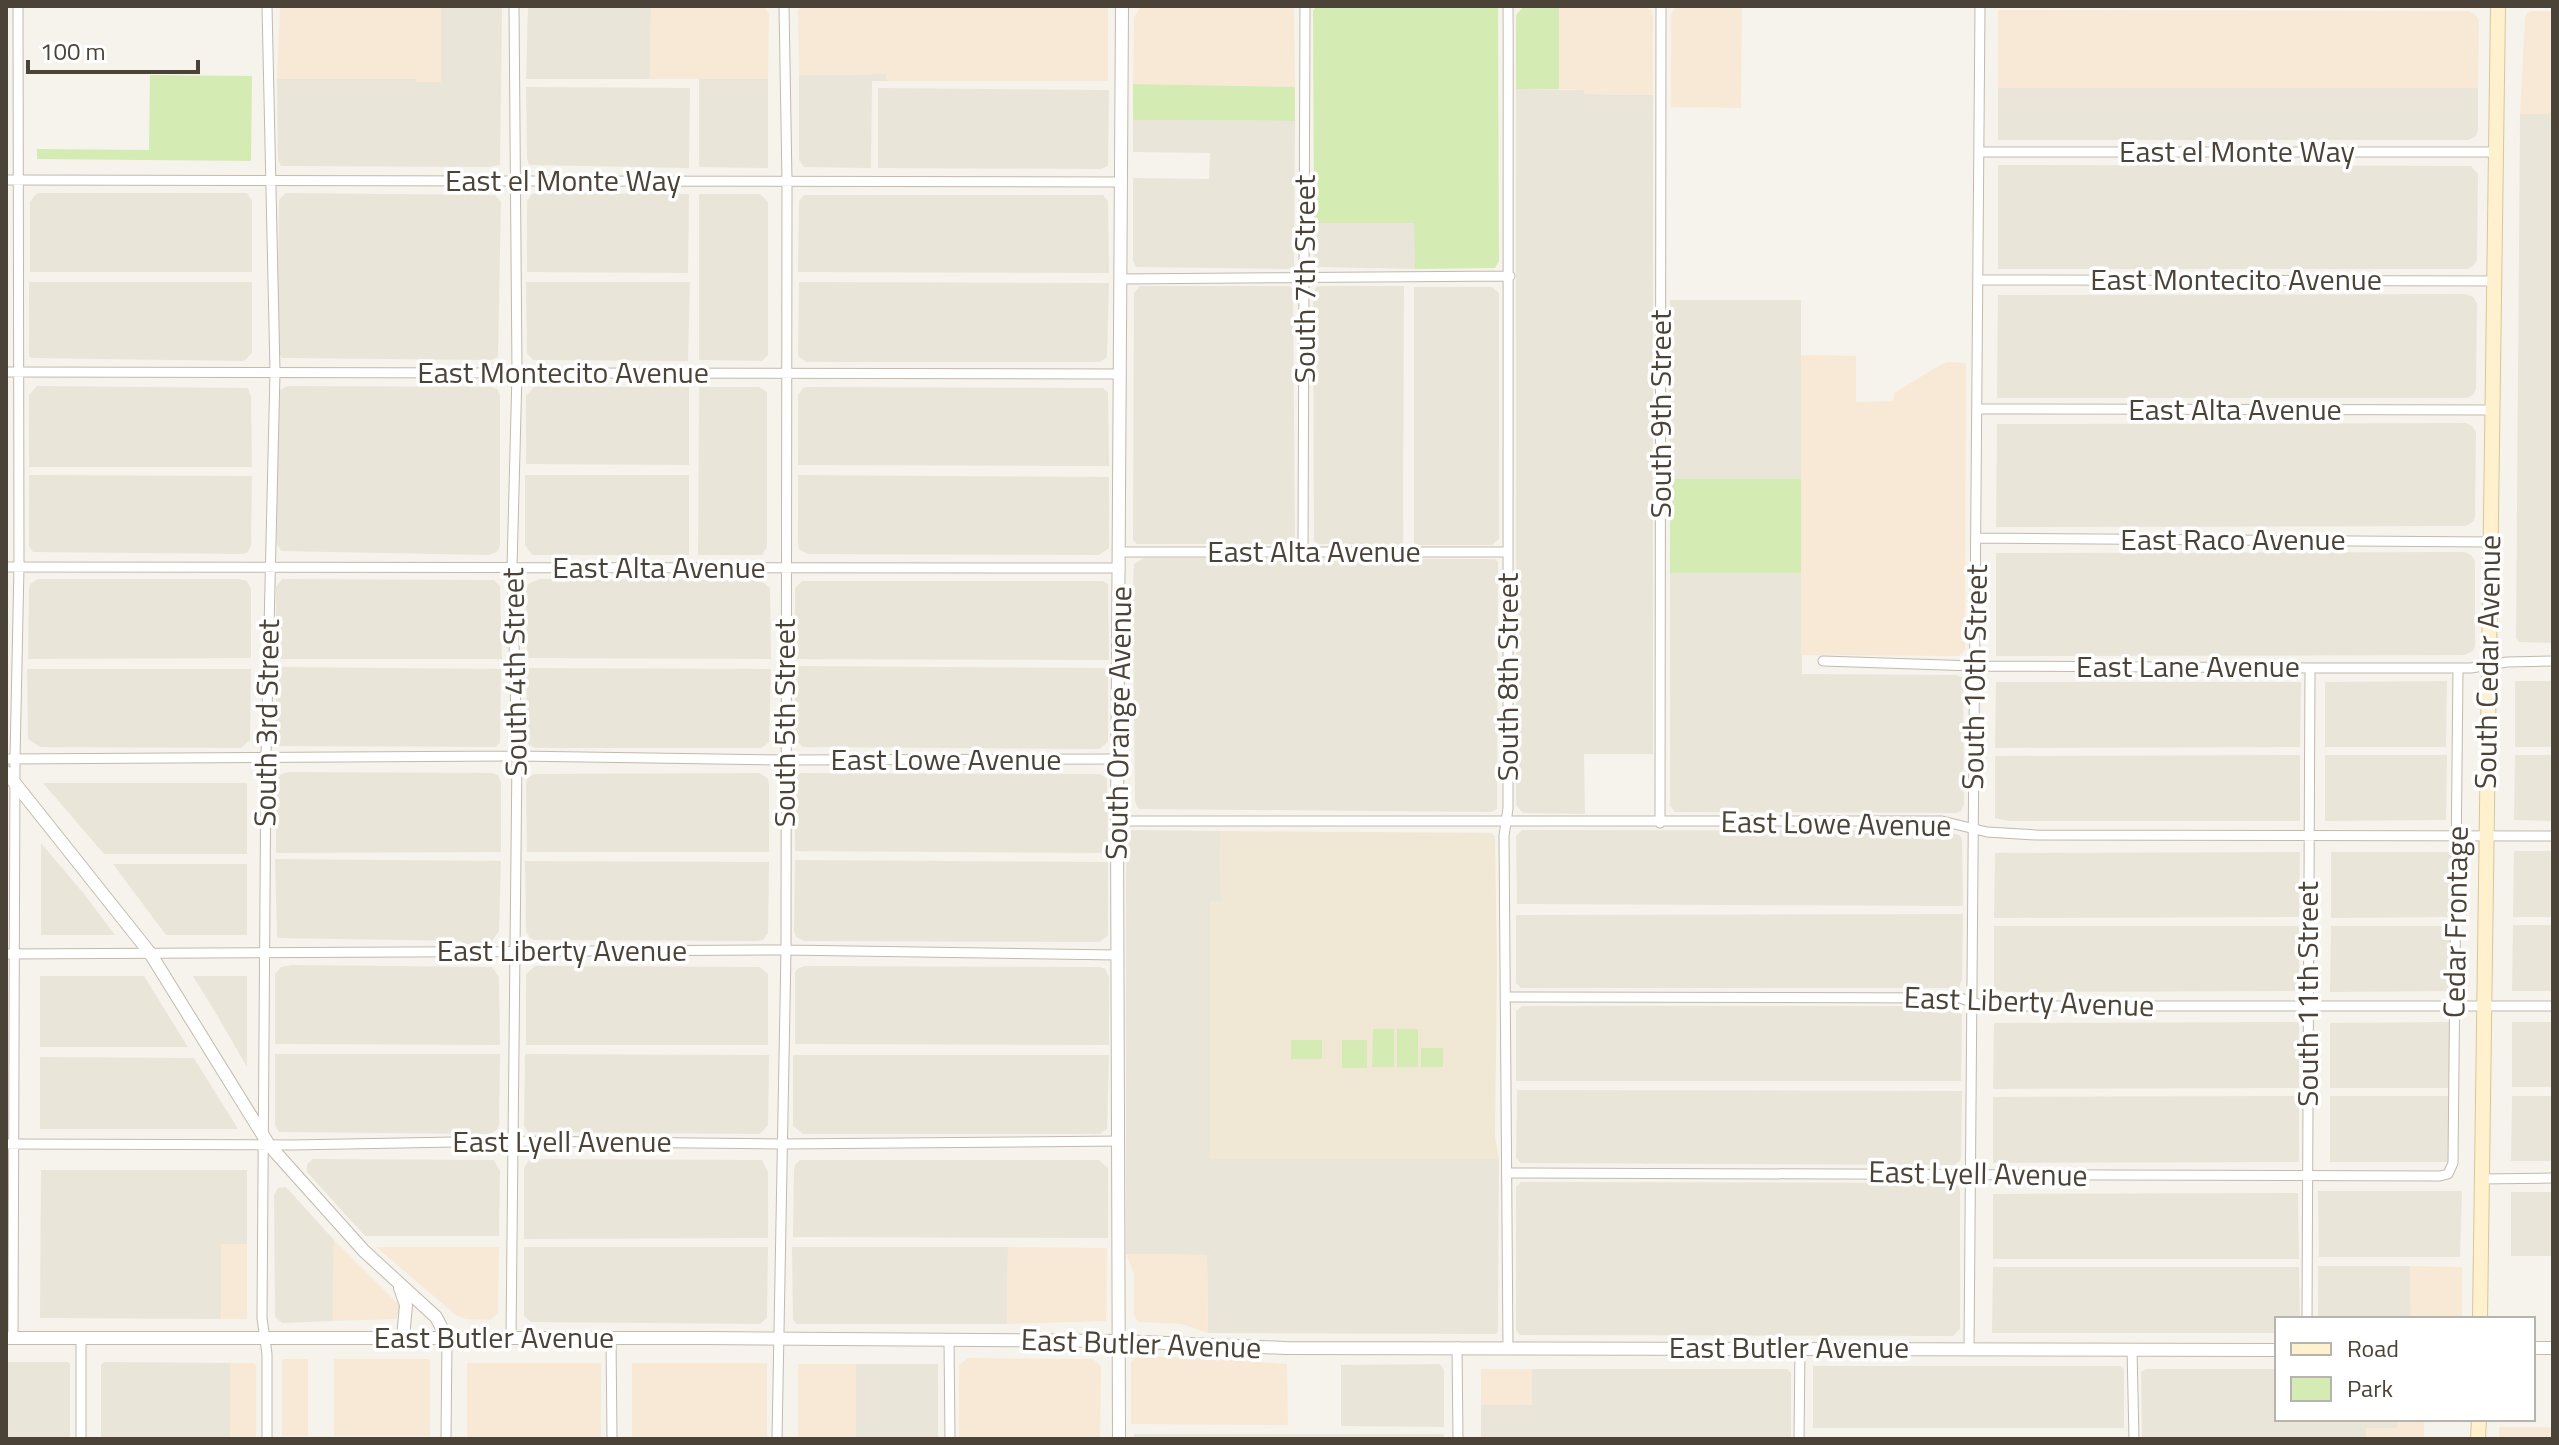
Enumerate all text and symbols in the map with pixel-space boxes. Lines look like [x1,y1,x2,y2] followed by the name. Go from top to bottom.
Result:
[28,24,198,74] scale bar
[40,33,106,69] text: 100 m
[2119,128,2355,174] street label: East el Monte Way
[445,157,681,203] street label: East el Monte Way
[1281,174,1327,383] street label: South 7th Street
[2090,256,2382,302] street label: East Montecito Avenue
[1637,309,1683,518] street label: South 9th Street
[417,349,709,395] street label: East Montecito Avenue
[2128,386,2342,432] street label: East Alta Avenue
[2120,516,2346,562] street label: East Raco Avenue
[1207,528,1421,574] street label: East Alta Avenue
[2462,535,2512,789] street label: South Cedar Avenue
[552,544,766,590] street label: East Alta Avenue
[1949,563,1999,790] street label: South 10th Street
[489,567,539,777] street label: South 4th Street
[1484,572,1530,781] street label: South 8th Street
[1093,586,1143,860] street label: South Orange Avenue
[241,618,291,827] street label: South 3rd Street
[761,618,807,827] street label: South 5th Street
[2076,643,2300,689] street label: East Lane Avenue
[831,736,1061,782] street label: East Lowe Avenue
[1720,798,1952,848] street label: East Lowe Avenue
[2430,825,2480,1019] street label: Cedar Frontage
[2284,881,2330,1107] street label: South 11th Street
[437,927,687,973] street label: East Liberty Avenue
[1903,974,2155,1028] street label: East Liberty Avenue
[452,1118,672,1164] street label: East Lyell Avenue
[1868,1148,2088,1198] street label: East Lyell Avenue
[374,1314,614,1360] street label: East Butler Avenue
[1020,1316,1262,1370] street label: East Butler Avenue
[2275,1317,2535,1421] legend
[1669,1324,1909,1370] street label: East Butler Avenue
[2347,1330,2399,1366] text: Road
[2347,1370,2393,1406] text: Park

